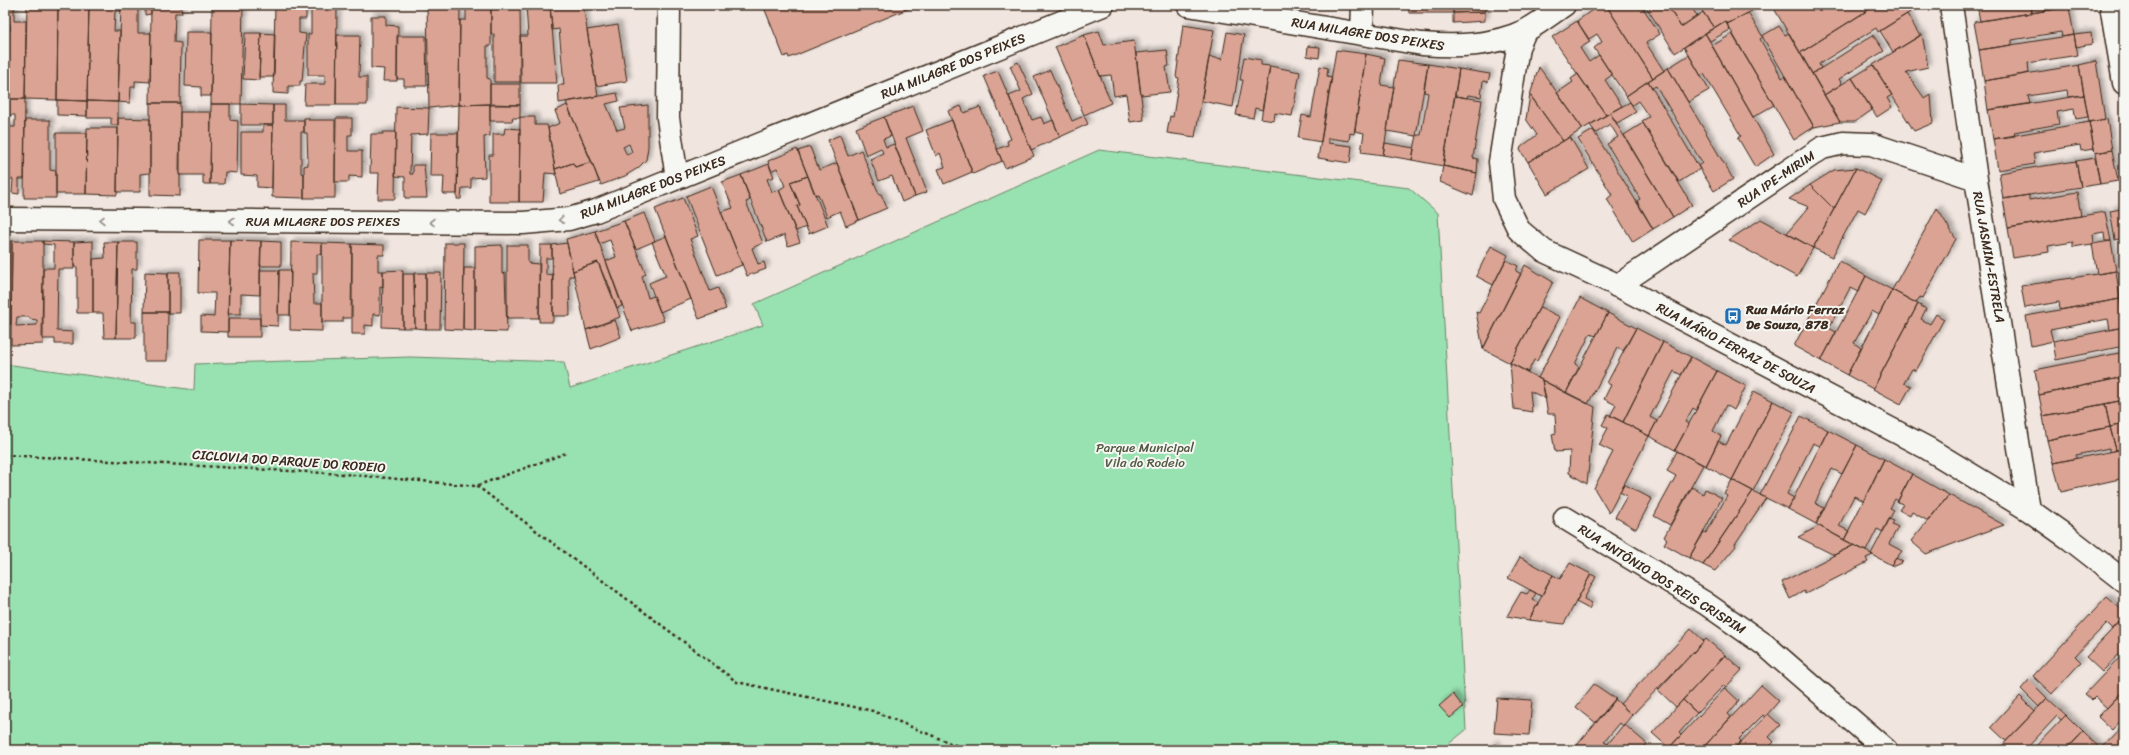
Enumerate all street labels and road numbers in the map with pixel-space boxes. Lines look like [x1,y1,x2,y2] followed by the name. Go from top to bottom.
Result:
[1290,11,1446,57] street label: RUA MILAGRE DOS PEIXES
[877,26,1029,106] street label: RUA MILAGRE DOS PEIXES
[1732,144,1820,214] street label: RUA IPE-MIRIM
[577,149,729,225] street label: RUA MILAGRE DOS PEIXES
[1966,189,2012,325] street label: RUA JASMIM-ESTRELA
[246,210,400,233] street label: RUA MILAGRE DOS PEIXES
[1652,296,1820,400] street label: RUA MÁRIO FERRAZ DE SOUZA
[192,443,386,479] street label: CICLOVIA DO PARQUE DO RODEIO
[1574,518,1751,640] street label: RUA ANTÔNIO DOS REIS CRISPIM

